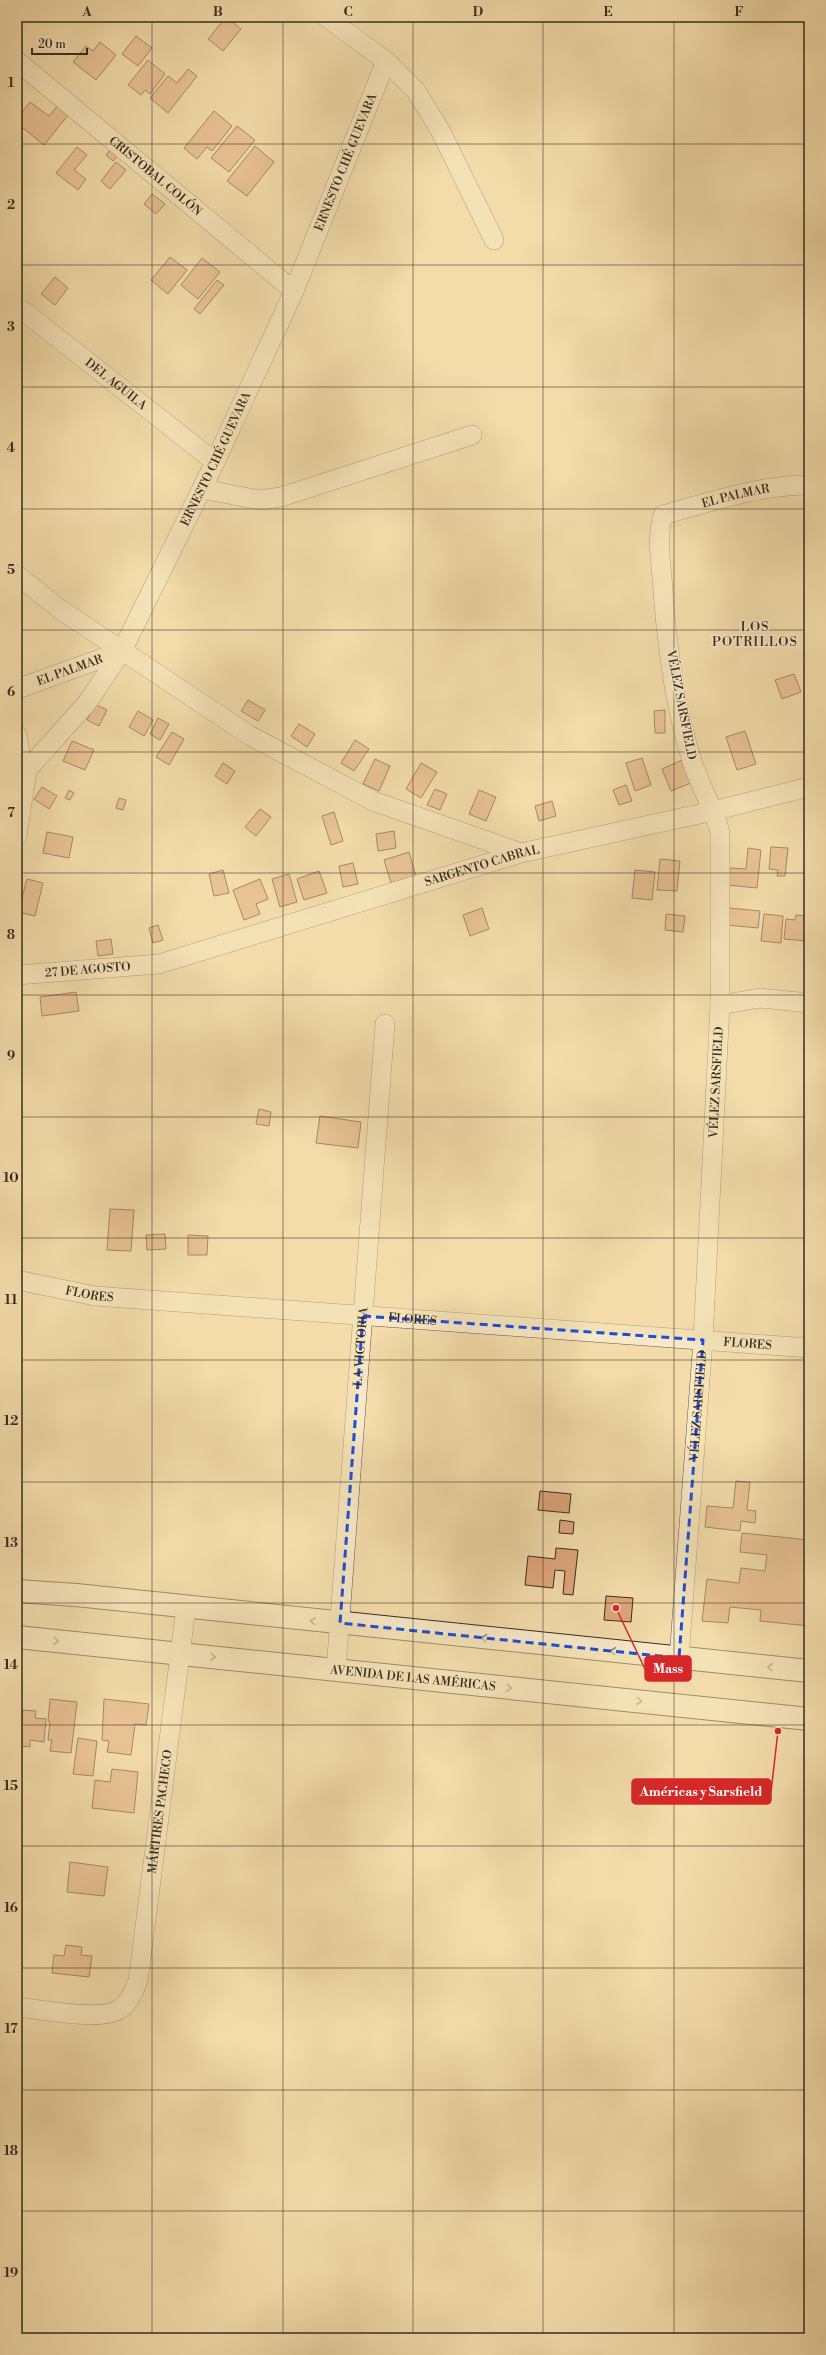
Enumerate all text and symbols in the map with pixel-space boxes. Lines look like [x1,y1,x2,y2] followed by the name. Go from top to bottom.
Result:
[81,4,92,20] text: A
[213,4,223,20] text: B
[343,4,353,20] text: C
[473,4,483,20] text: D
[603,4,613,20] text: E
[734,4,744,20] text: F
[32,30,87,56] scale bar
[38,37,66,52] text: 20 m
[8,75,15,91] text: 1
[311,91,380,233] street label: ERNESTO CHÉ GUEVARA
[106,133,205,219] street label: CRISTOBAL COLÓN
[7,197,15,213] text: 2
[7,319,15,335] text: 3
[82,355,151,413] street label: DEL AGUILA
[177,389,254,529] street label: ERNESTO CHÉ GUEVARA
[7,440,16,456] text: 4
[700,481,771,511] street label: EL PALMAR
[7,562,15,578] text: 5
[712,619,798,650] district label: LOS POTRILLOS
[663,647,701,761] street label: VÉLEZ SARSFIELD
[35,651,105,689] street label: EL PALMAR
[7,684,15,700] text: 6
[7,805,15,821] text: 7
[423,842,541,890] street label: SARGENTO CABRAL
[7,927,15,943] text: 8
[44,959,131,980] street label: 27 DE AGOSTO
[704,1026,726,1139] street label: VÉLEZ SARSFIELD
[7,1048,15,1064] text: 9
[3,1170,19,1186] text: 10
[64,1283,114,1305] street label: FLORES
[5,1292,18,1308] text: 11
[350,1306,371,1387] street label: LA VICTORIA
[388,1310,437,1328] street label: FLORES
[723,1334,773,1353] street label: FLORES
[685,1350,710,1463] street label: VÉLEZ SARSFIELD
[4,1413,18,1429] text: 12
[4,1535,18,1551] text: 13
[310,1616,316,1625] one-way arrow
[481,1634,487,1643] one-way arrow
[53,1636,59,1645] one-way arrow
[610,1647,616,1656] one-way arrow
[210,1652,216,1661] one-way arrow
[645,1656,691,1681] callout: Mass
[4,1657,18,1673] text: 14
[653,1661,684,1677] text: Mass
[328,1662,497,1694] street label: AVENIDA DE LAS AMÉRICAS
[767,1663,773,1672] one-way arrow
[506,1683,512,1692] one-way arrow
[636,1696,642,1705] one-way arrow
[144,1749,175,1874] street label: MÁRTIRES PACHECO
[4,1778,18,1794] text: 15
[632,1779,771,1804] callout: Américas y Sarsfield
[638,1784,763,1800] text: Américas y Sarsfield
[4,1900,18,1916] text: 16
[4,2021,18,2037] text: 17
[4,2143,18,2159] text: 18
[4,2265,18,2281] text: 19

